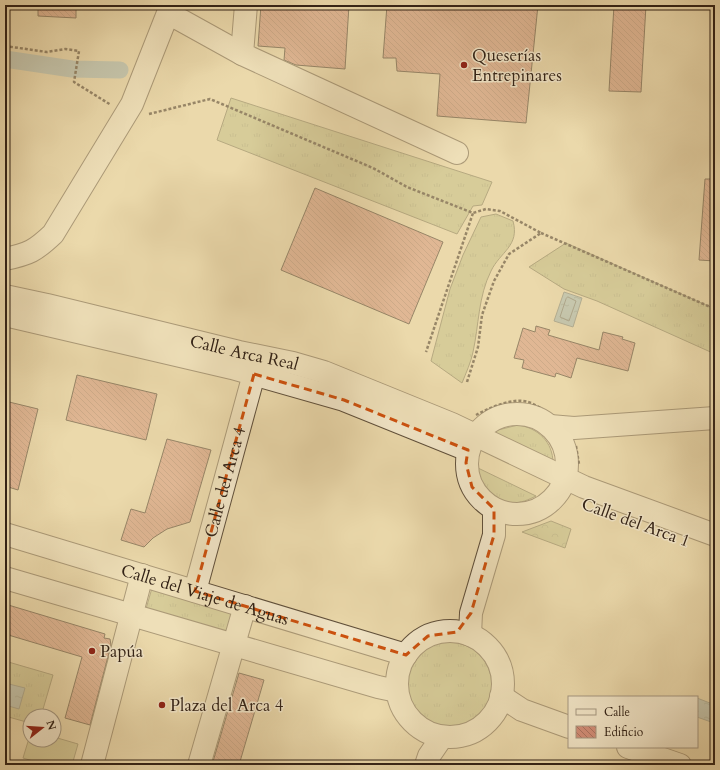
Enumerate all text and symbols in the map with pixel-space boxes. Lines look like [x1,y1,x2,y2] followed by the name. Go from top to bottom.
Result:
[472,44,562,87] place label: Queserías Entrepinares
[459,60,469,70] marker: Queserías Entrepinares
[188,329,302,376] street label: Calle Arca Real
[199,424,251,540] street label: Calle del Arca 4
[579,492,693,553] street label: Calle del Arca 1
[118,559,292,631] street label: Calle del Viaje de Aguas
[100,640,144,663] place label: Papúa
[87,646,97,656] marker: Papúa
[170,694,284,717] place label: Plaza del Arca 4
[568,696,698,748] legend
[157,700,167,710] marker: Plaza del Arca 4
[604,704,630,720] text: Calle
[22,708,62,748] north arrow
[43,718,60,732] text: N
[604,724,644,740] text: Edificio

